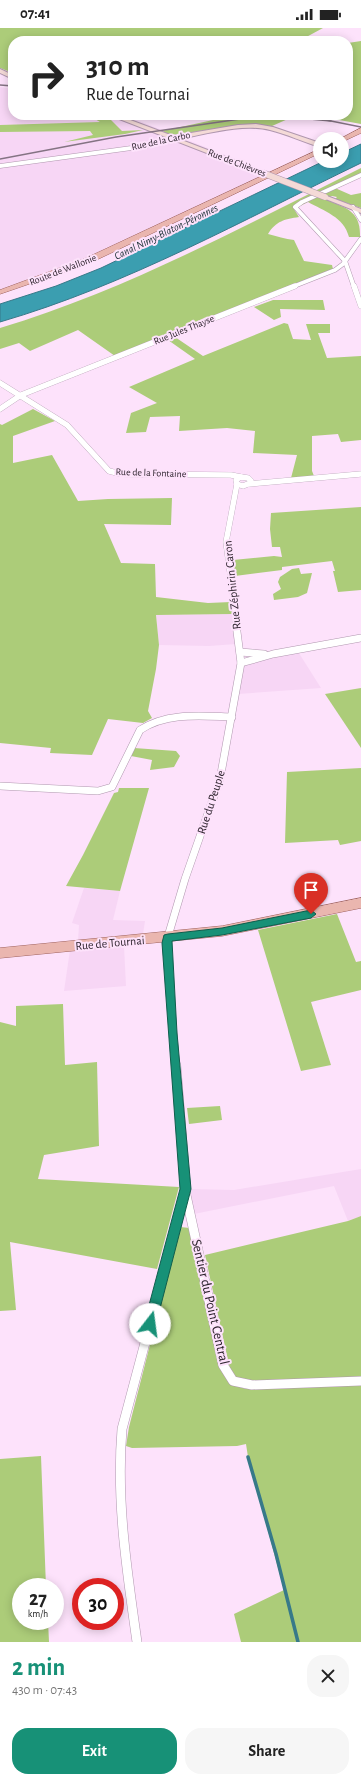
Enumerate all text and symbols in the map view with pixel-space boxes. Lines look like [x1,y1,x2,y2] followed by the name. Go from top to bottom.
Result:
[20,6,51,21] text: 07:41
[20,52,72,104] icon: right
[86,53,150,81] text: 310 m
[86,86,190,104] text: Rue de Tournai
[131,130,191,152] street label: Rue de la Carbo
[313,132,349,168] map controls
[313,132,349,168] button: sound
[207,147,268,179] street label: Rue de Chièvres
[113,202,220,262] water label: Canal Nimy-Blaton-Péronnes
[28,252,98,287] street label: Route de Wallonie
[152,313,216,347] street label: Rue Jules Thayse
[115,467,187,479] street label: Rue de la Fontaine
[221,540,243,630] street label: Rue Zéphirin Caron
[195,769,227,835] street label: Rue du Peuple
[294,873,328,914] pin
[300,879,322,901] icon: arrive
[75,934,145,952] street label: Rue de Tournai
[189,1238,231,1366] street label: Sentier du Point Central
[129,1303,171,1345] position arrow
[72,1578,124,1630] speed limit sign: 30
[29,1589,47,1609] text: 27
[28,1609,48,1619] text: km/h
[307,1655,349,1697] button: close
[12,1656,65,1680] text: 2 min
[12,1684,77,1697] text: 430 m · 07:43
[12,1728,177,1774] button: Exit
[185,1728,349,1774] button: Share

